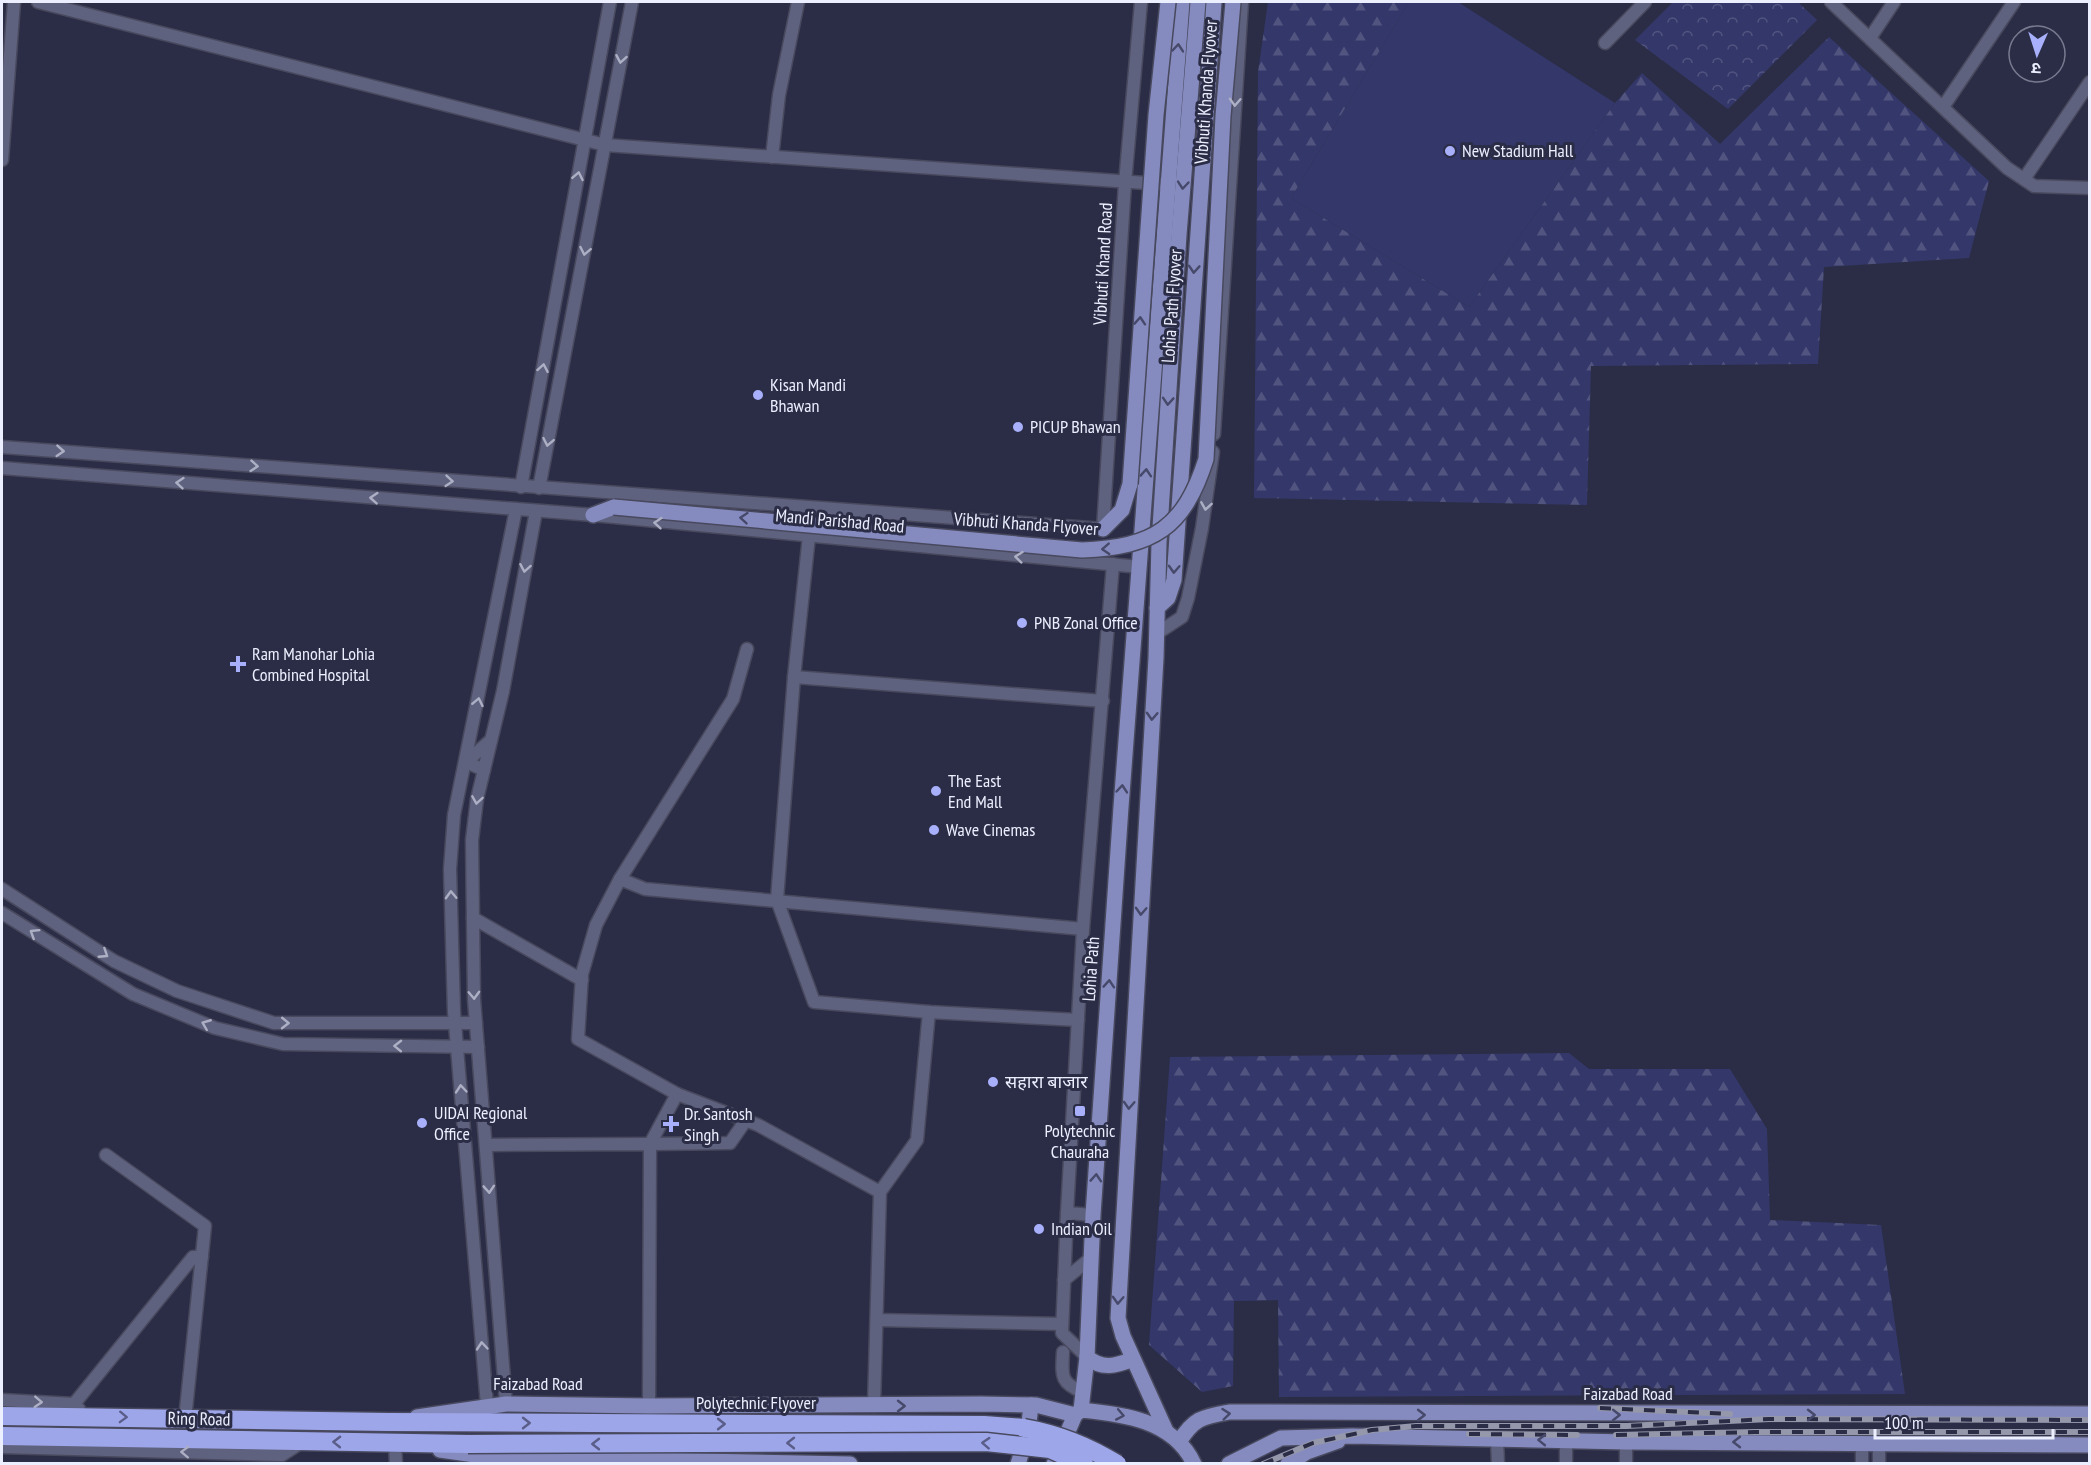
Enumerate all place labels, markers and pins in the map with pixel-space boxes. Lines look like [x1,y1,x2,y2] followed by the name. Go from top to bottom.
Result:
[1462,139,1574,162] place label: New Stadium Hall
[1443,144,1457,158] marker: New Stadium Hall
[770,373,846,417] place label: Kisan Mandi Bhawan
[751,388,765,402] marker: Kisan Mandi Bhawan
[1030,415,1121,438] place label: PICUP Bhawan
[1011,420,1025,434] marker: PICUP Bhawan
[1034,611,1138,634] place label: PNB Zonal Office
[1015,616,1029,630] marker: PNB Zonal Office
[252,642,375,686] place label: Ram Manohar Lohia Combined Hospital
[229,655,247,673] marker: Ram Manohar Lohia Combined Hospital
[948,769,1003,813] place label: The East End Mall
[929,784,943,798] marker: The East End Mall
[946,818,1035,841] place label: Wave Cinemas
[927,823,941,837] marker: Wave Cinemas
[1005,1070,1088,1093] place label: सहारा बाजार
[986,1075,1000,1089] marker: सहारा बाजार
[434,1101,528,1145] place label: UIDAI Regional Office
[684,1102,753,1146] place label: Dr. Santosh Singh
[1073,1104,1087,1118] marker: Polytechnic Chauraha
[662,1115,680,1133] marker: Dr. Santosh Singh
[415,1116,429,1130] marker: UIDAI Regional Office
[1045,1119,1116,1163] place label: Polytechnic Chauraha
[1051,1217,1113,1240] place label: Indian Oil
[1032,1222,1046,1236] marker: Indian Oil

